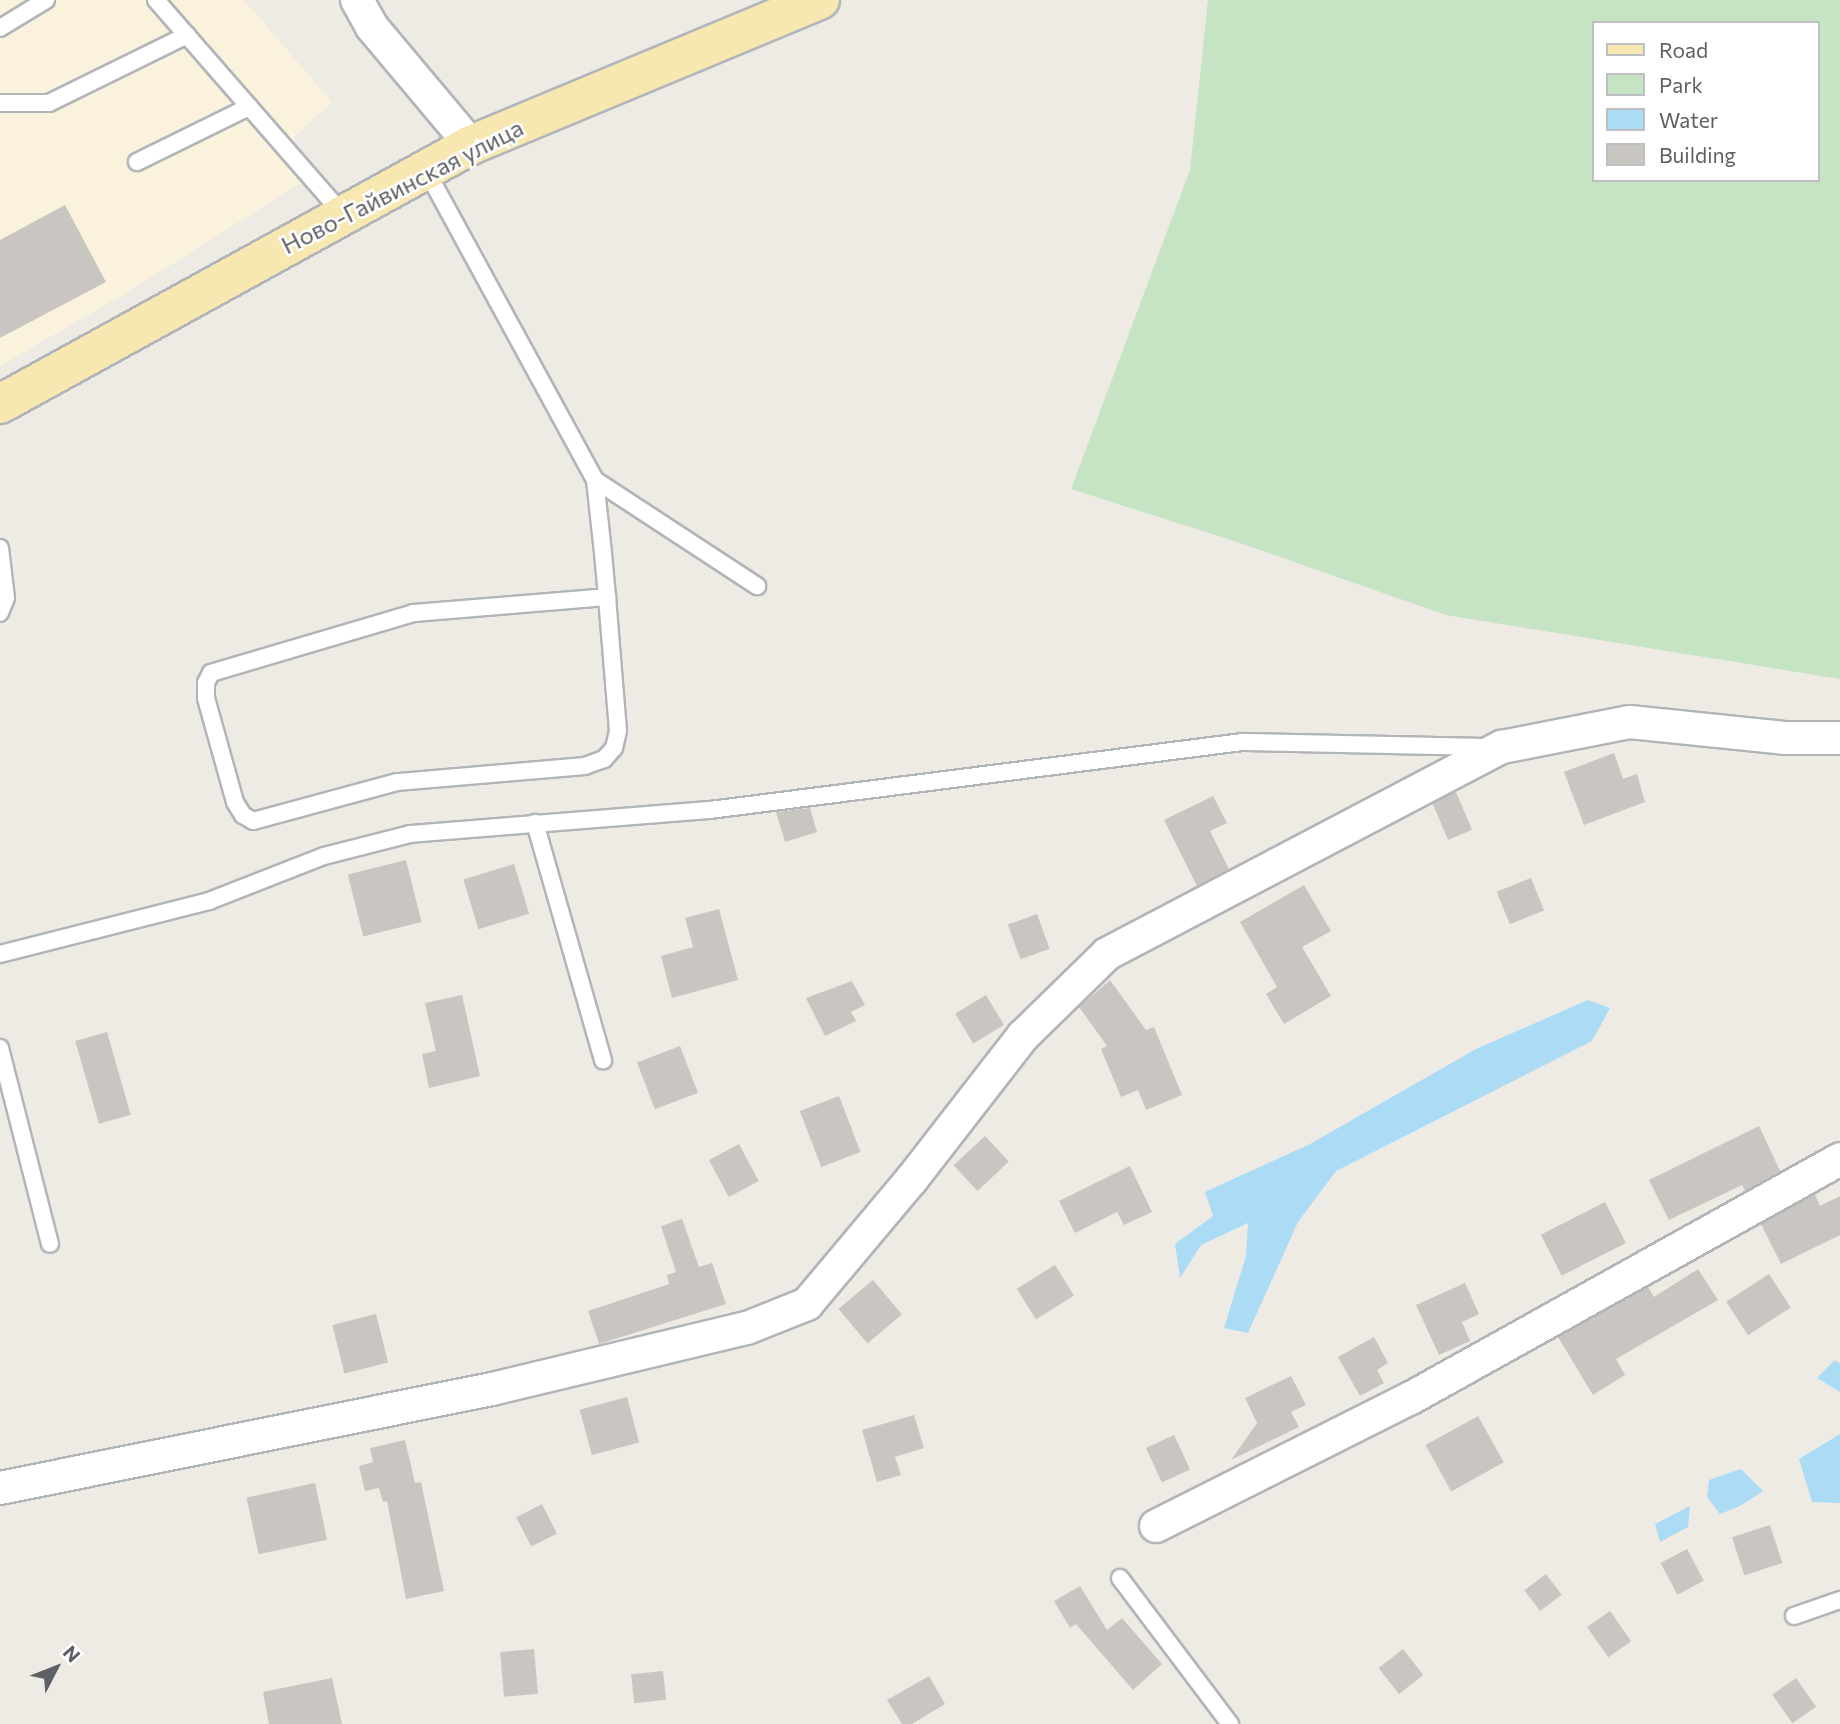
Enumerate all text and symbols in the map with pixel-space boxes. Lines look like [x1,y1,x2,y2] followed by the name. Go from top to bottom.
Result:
[1591,21,1819,182] legend
[1659,37,1708,62] text: Road
[1659,72,1703,97] text: Park
[1659,107,1718,132] text: Water
[276,112,528,260] street label: Ново-Гайвинская улица
[1659,142,1736,167] text: Building
[21,1633,91,1703] north arrow
[59,1641,85,1667] text: N

